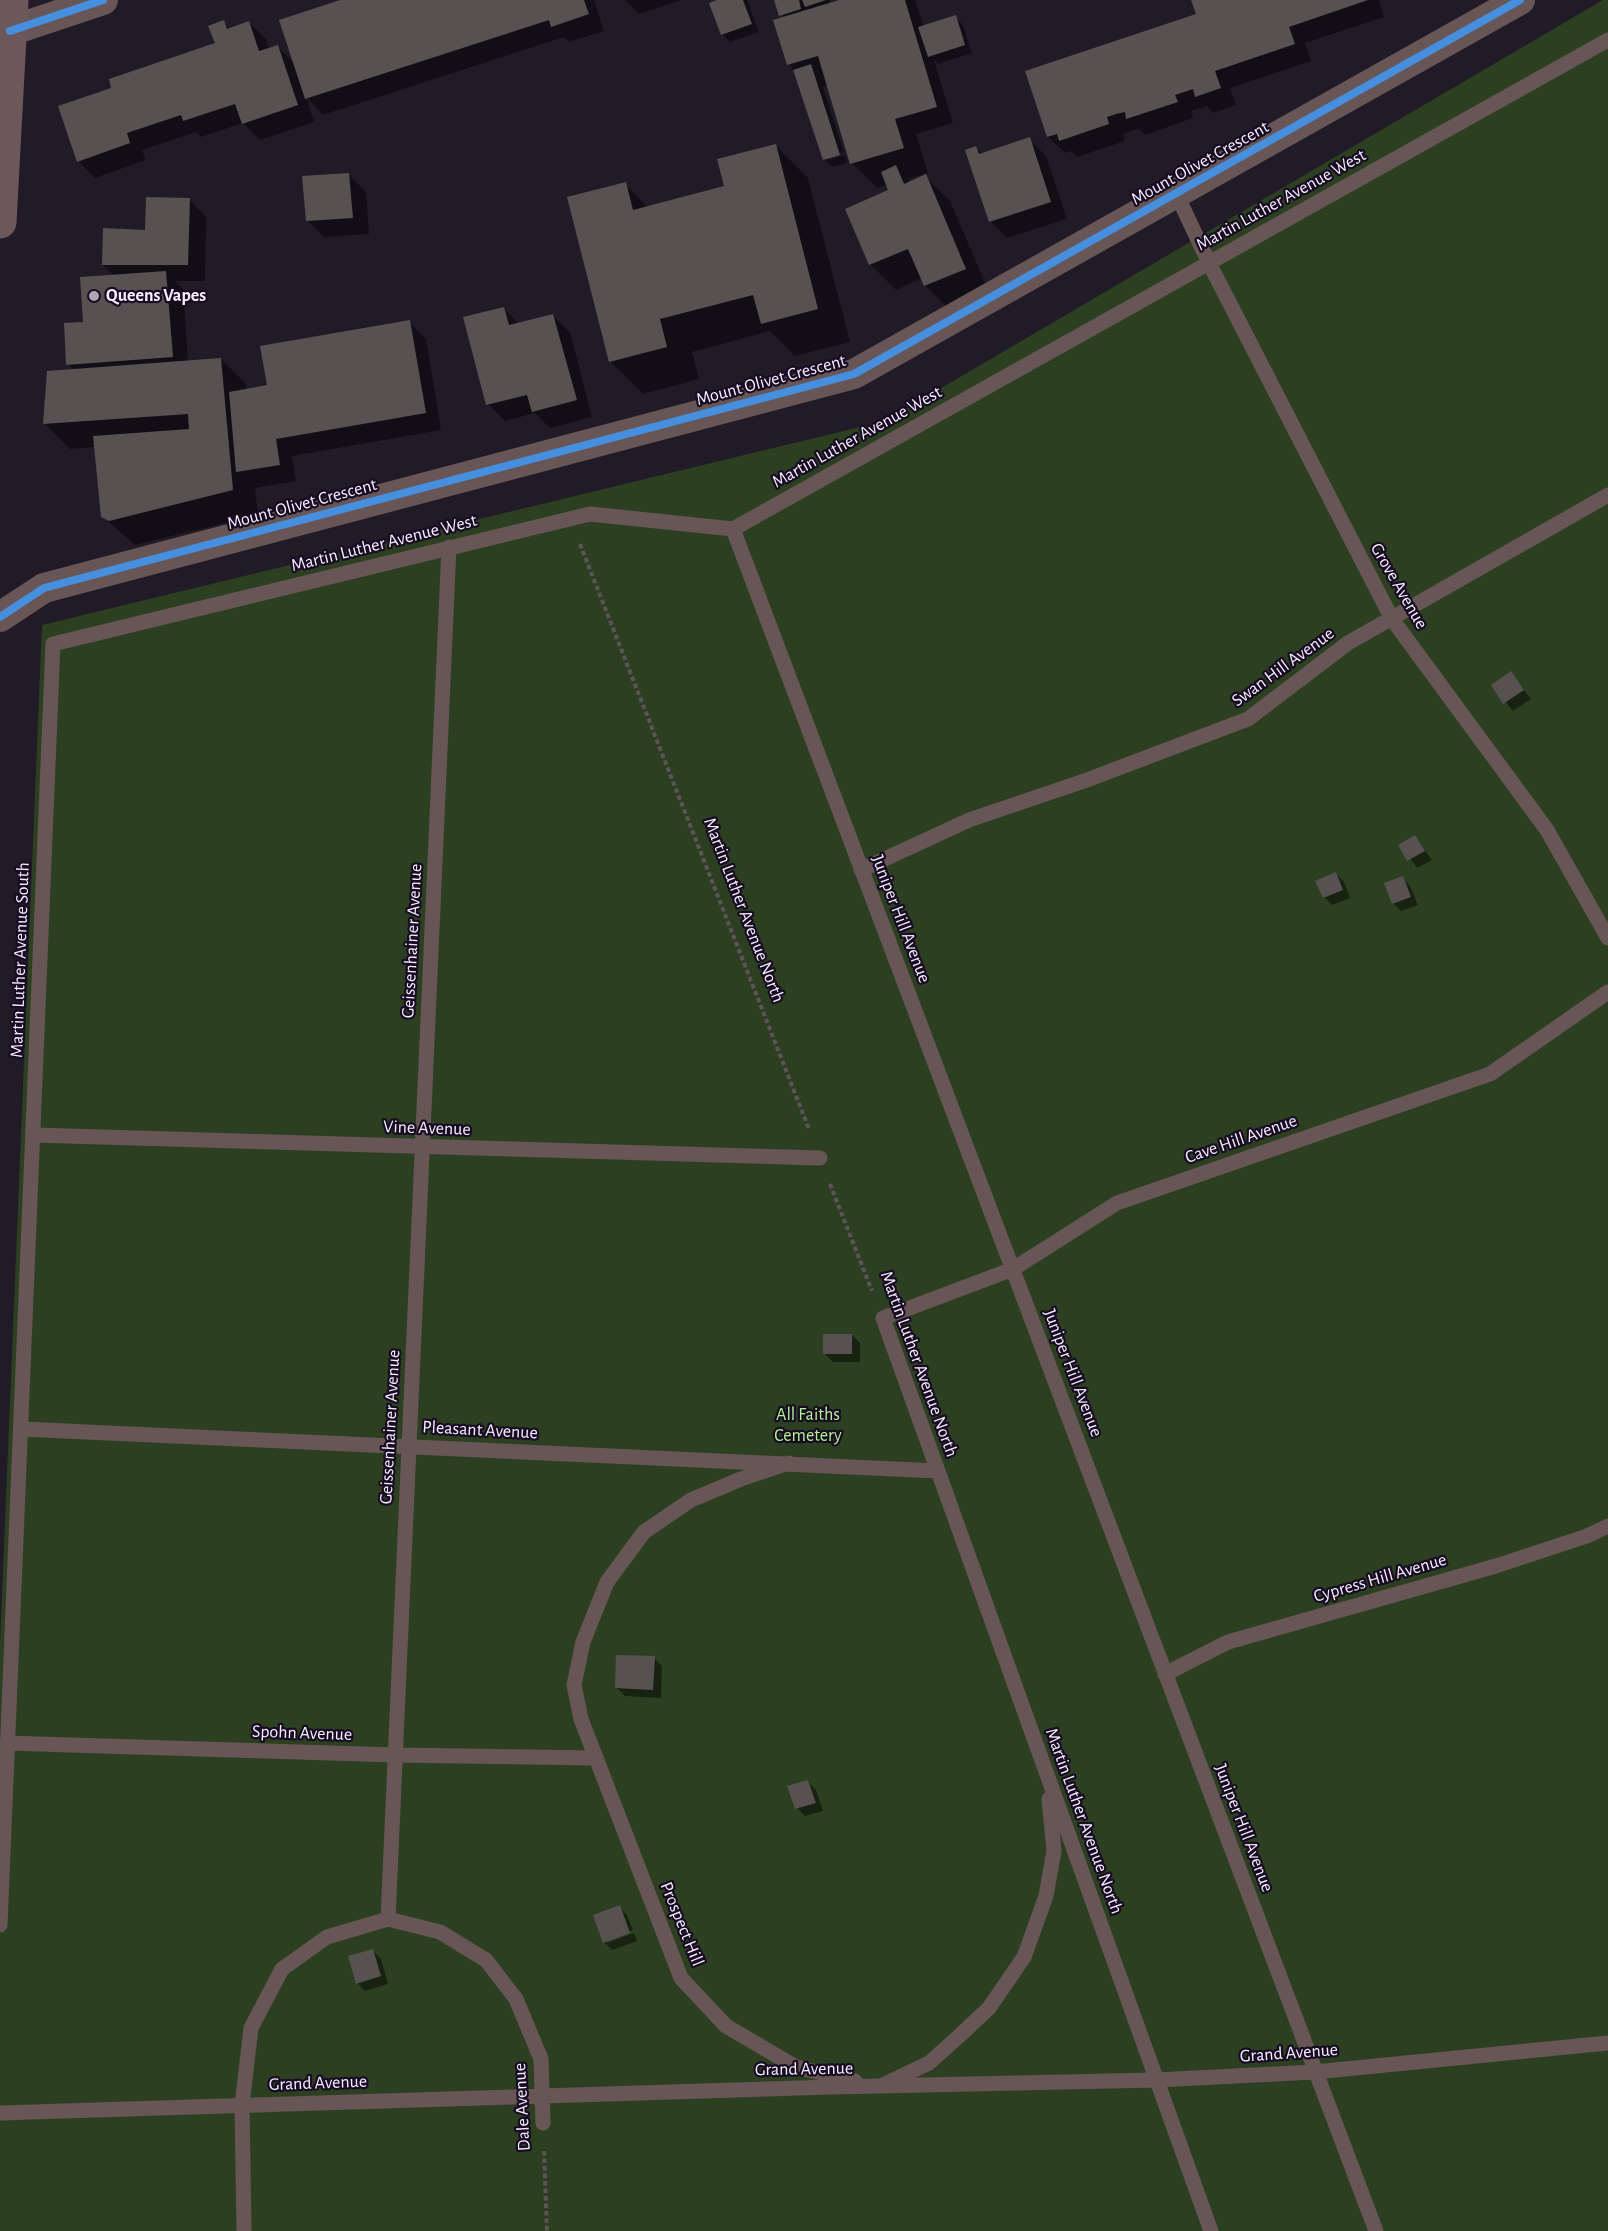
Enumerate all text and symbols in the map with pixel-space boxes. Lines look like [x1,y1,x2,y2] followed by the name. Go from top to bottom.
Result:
[1127,116,1273,210] street label: Mount Olivet Crescent
[1192,144,1370,256] street label: Martin Luther Avenue West
[106,285,206,307] place label: Queens Vapes
[87,289,101,303] marker: Queens Vapes
[694,350,848,410] street label: Mount Olivet Crescent
[768,381,946,493] street label: Martin Luther Avenue West
[225,474,379,534] street label: Mount Olivet Crescent
[289,509,479,577] street label: Martin Luther Avenue West
[1366,539,1432,633] street label: Grove Avenue
[1228,623,1338,711] street label: Swan Hill Avenue
[699,815,789,1005] street label: Martin Luther Avenue North
[867,852,935,986] street label: Juniper Hill Avenue
[6,862,34,1058] street label: Martin Luther Avenue South
[397,863,427,1019] street label: Geissenhainer Avenue
[1182,1110,1300,1168] street label: Cave Hill Avenue
[383,1116,471,1140] street label: Vine Avenue
[875,1268,963,1460] street label: Martin Luther Avenue North
[1039,1306,1107,1440] street label: Juniper Hill Avenue
[375,1349,405,1505] street label: Geissenhainer Avenue
[774,1404,842,1446] park label: All Faiths Cemetery
[422,1416,538,1444] street label: Pleasant Avenue
[1311,1549,1449,1607] street label: Cypress Hill Avenue
[251,1720,353,1746] street label: Spohn Avenue
[1040,1725,1128,1917] street label: Martin Luther Avenue North
[1210,1761,1278,1895] street label: Juniper Hill Avenue
[655,1879,709,1969] street label: Prospect Hill
[1239,2039,1339,2067] street label: Grand Avenue
[755,2057,853,2081] street label: Grand Avenue
[509,2062,535,2152] street label: Dale Avenue
[269,2070,367,2096] street label: Grand Avenue

